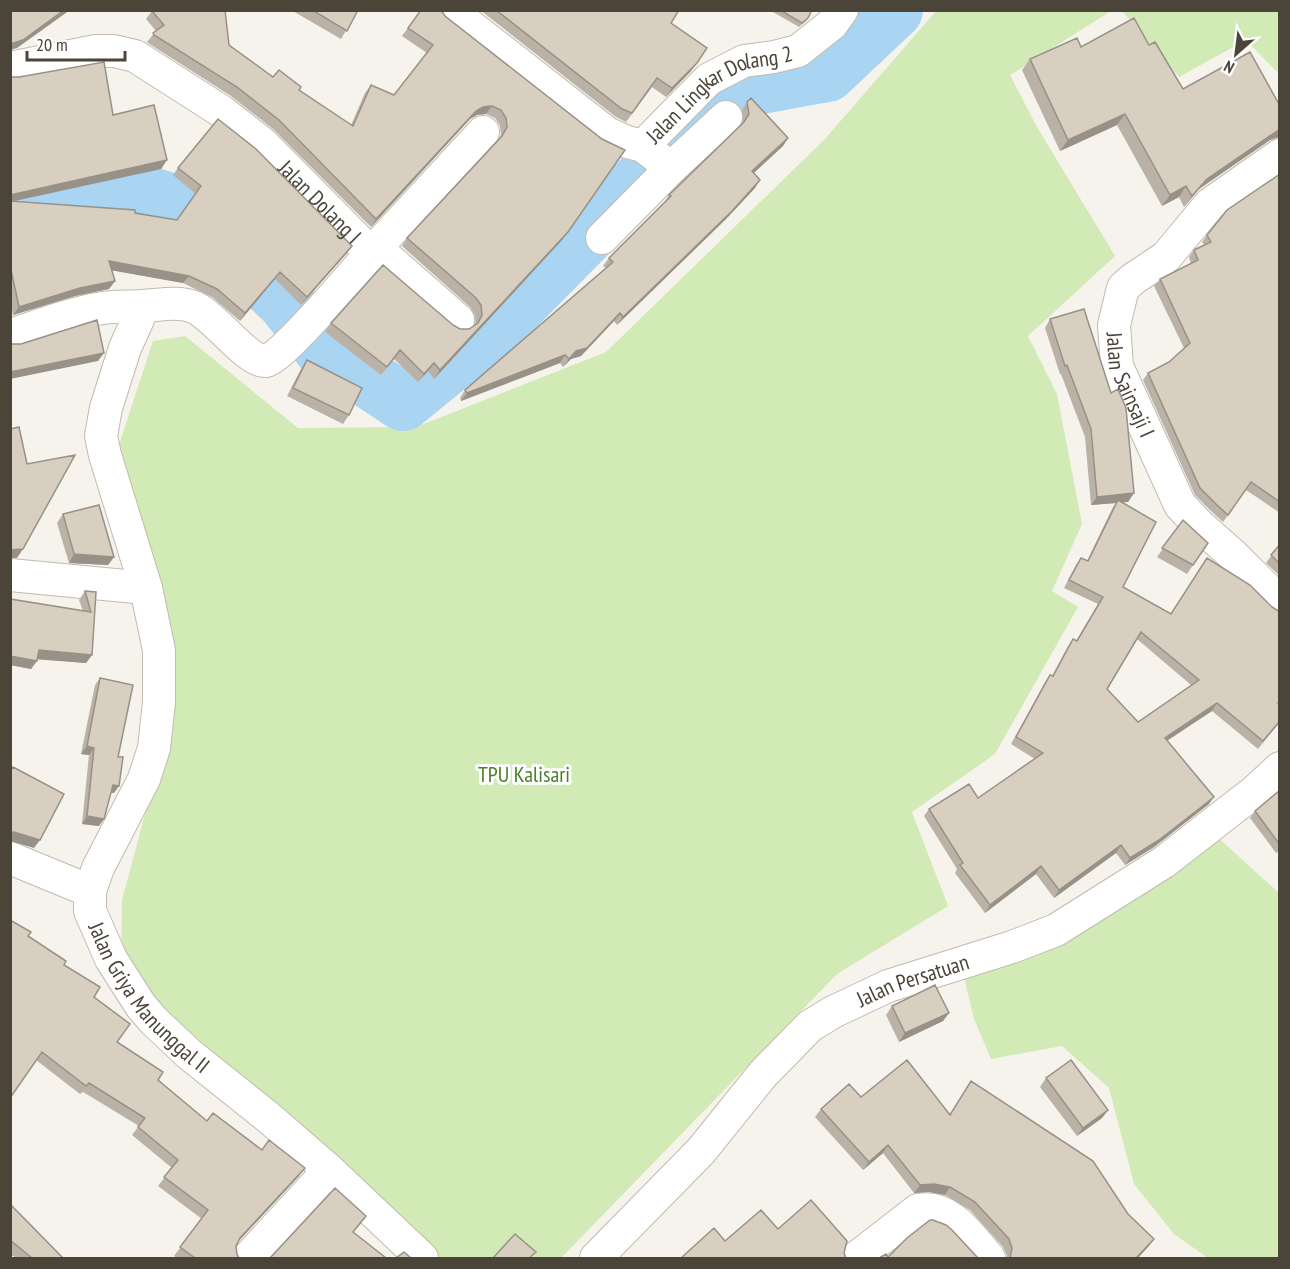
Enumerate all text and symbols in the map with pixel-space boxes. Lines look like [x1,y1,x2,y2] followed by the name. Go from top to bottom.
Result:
[27,24,124,62] scale bar
[1206,24,1266,84] north arrow
[36,33,68,56] text: 20 m
[639,39,795,150] street label: Jalan Lingkar Dolang 2
[1220,56,1237,78] text: N
[272,153,368,249] street label: Jalan Dolang I
[1100,330,1161,442] street label: Jalan Sainsaji I
[478,760,570,788] park label: TPU Kalisari
[82,917,216,1079] street label: Jalan Griya Manunggal II
[851,947,972,1013] street label: Jalan Persatuan

